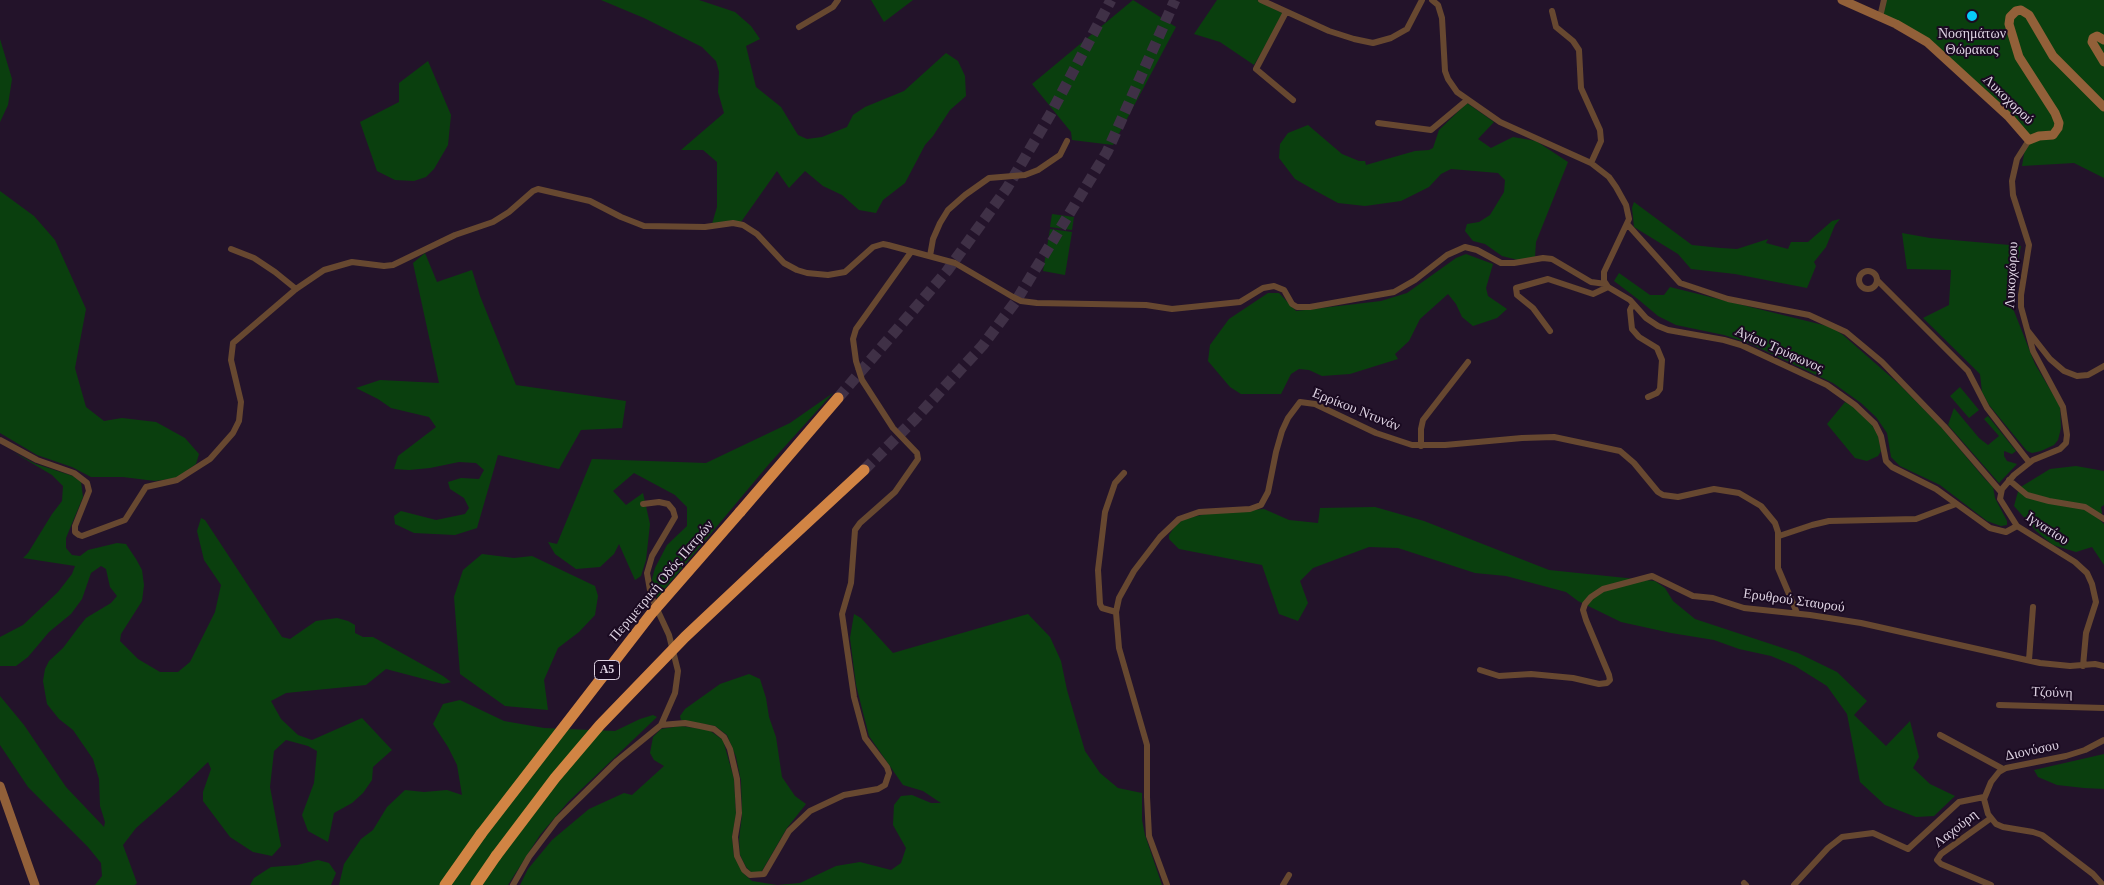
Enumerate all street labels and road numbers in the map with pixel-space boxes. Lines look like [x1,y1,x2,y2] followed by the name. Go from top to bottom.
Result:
[1979,72,2037,128] street label: Λυκοχορού
[2002,241,2022,309] street label: Λυκοχώρου
[1732,323,1826,377] street label: Αγίου Τρύφωνος
[1310,385,1402,435] street label: Ερρίκου Ντυνάν
[2022,509,2072,549] street label: Ιγνατίου
[606,517,718,645] street label: Περιμετρική Οδός Πατρών
[1742,586,1846,616] street label: Ερυθρού Σταυρού
[594,660,620,680] road number: Α5
[2031,684,2073,702] street label: Τζούνη
[2004,737,2060,765] street label: Διονύσου
[1930,806,1982,852] street label: Λαχούρη

